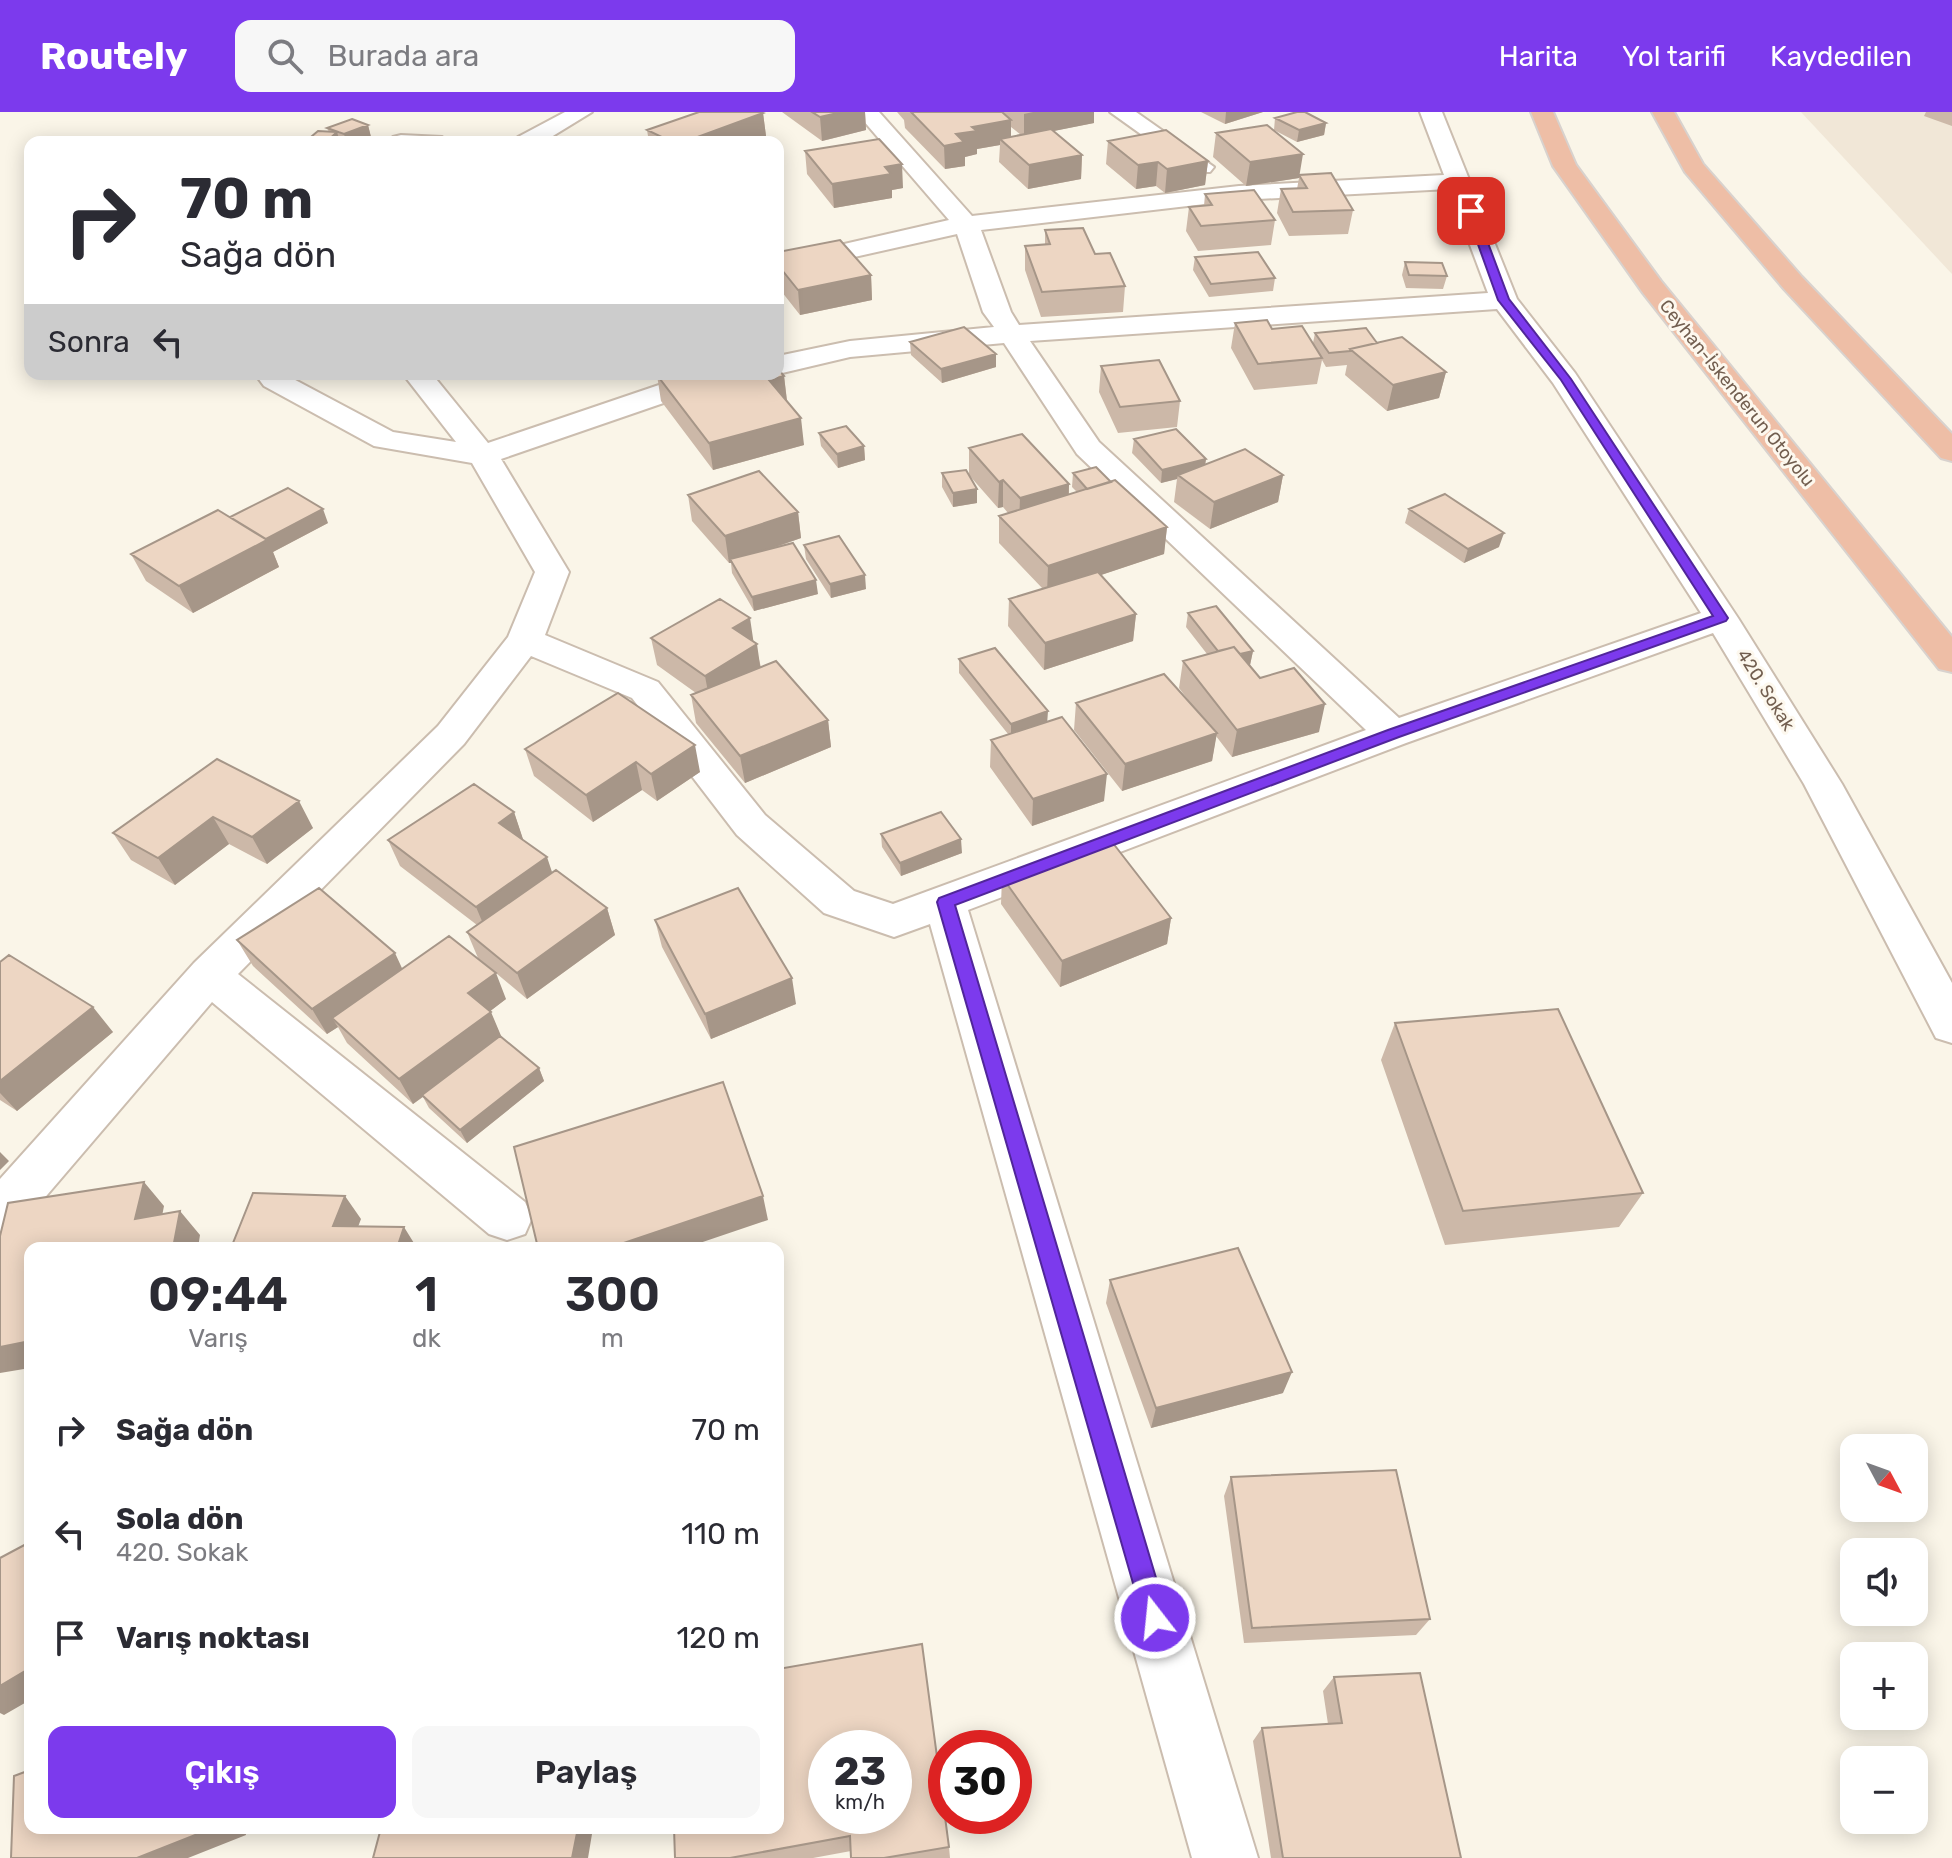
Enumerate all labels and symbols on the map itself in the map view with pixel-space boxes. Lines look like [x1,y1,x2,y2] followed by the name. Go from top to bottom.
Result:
[1437,177,1505,245] pin
[1655,295,1819,491] street label: Ceyhan-İskenderun Otoyolu
[1732,645,1800,735] street label: 420. Sokak
[1840,1434,1928,1522] north arrow
[1113,1576,1197,1660] position arrow
[928,1730,1032,1834] speed limit sign: 30

